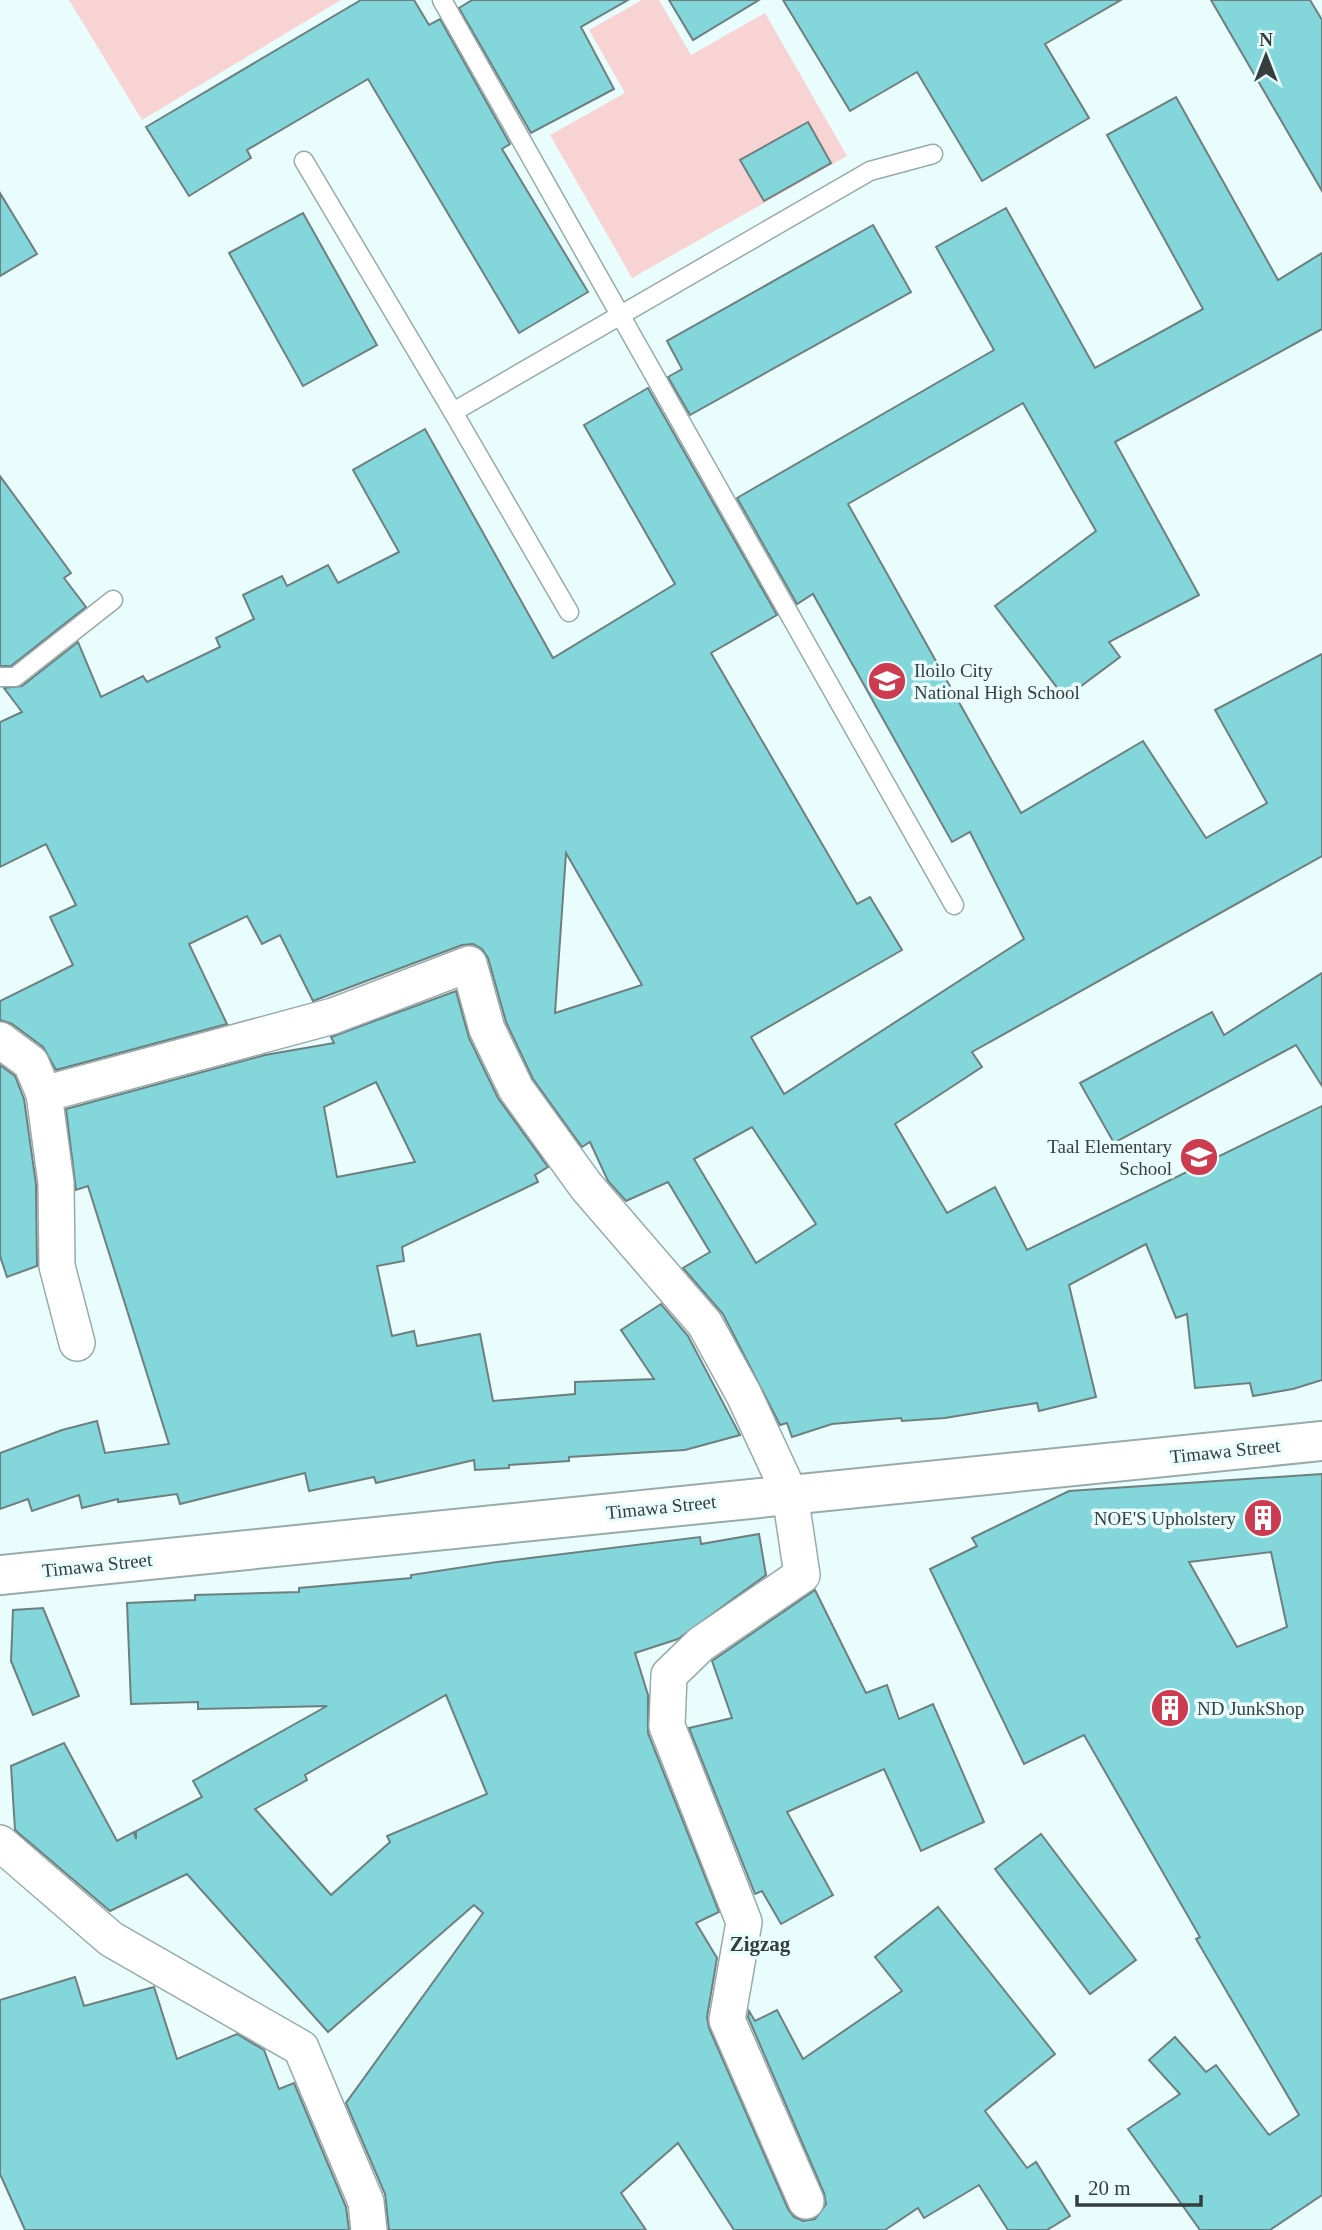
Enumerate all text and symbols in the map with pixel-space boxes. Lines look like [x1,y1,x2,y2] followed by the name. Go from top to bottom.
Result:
[1231,21,1301,91] north arrow
[1259,29,1273,50] text: N
[866,660,908,702] school or university icon: Iloilo City National High School
[914,660,1080,703] place label: Iloilo City National High School
[1047,1136,1172,1179] place label: Taal Elementary School
[1178,1136,1220,1178] school or university icon: Taal Elementary School
[1169,1435,1282,1467] street label: Timawa Street
[605,1491,718,1523] street label: Timawa Street
[1242,1497,1284,1539] building icon: NOE'S Upholstery
[1094,1508,1236,1529] place label: NOE'S Upholstery
[41,1549,154,1581] street label: Timawa Street
[1149,1687,1191,1729] building icon: ND JunkShop
[1197,1698,1304,1719] place label: ND JunkShop
[730,1932,791,1956] district label: Zigzag
[1077,2164,1201,2208] scale bar
[1088,2176,1131,2200] text: 20 m

